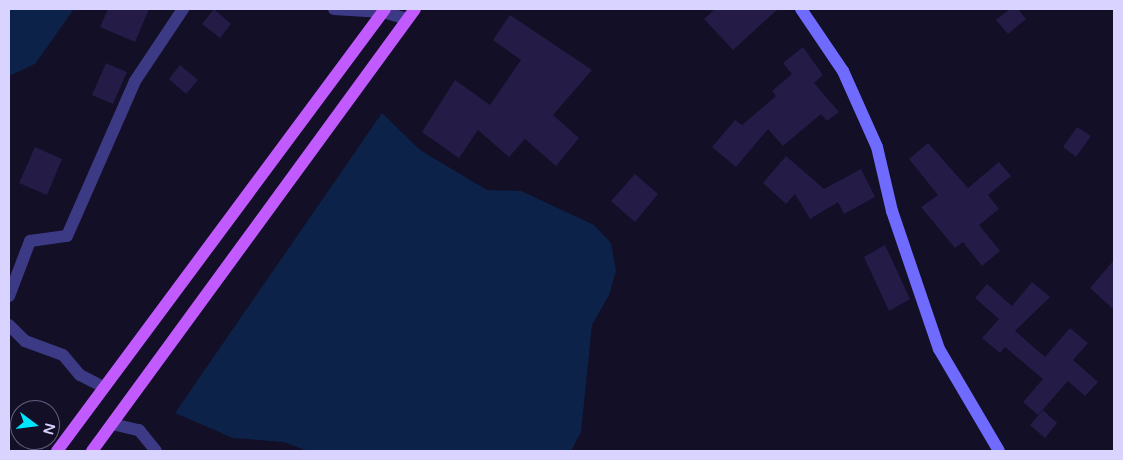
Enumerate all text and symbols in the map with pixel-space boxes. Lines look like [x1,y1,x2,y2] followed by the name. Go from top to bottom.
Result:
[10,400,60,450] north arrow
[39,421,59,436] text: N

